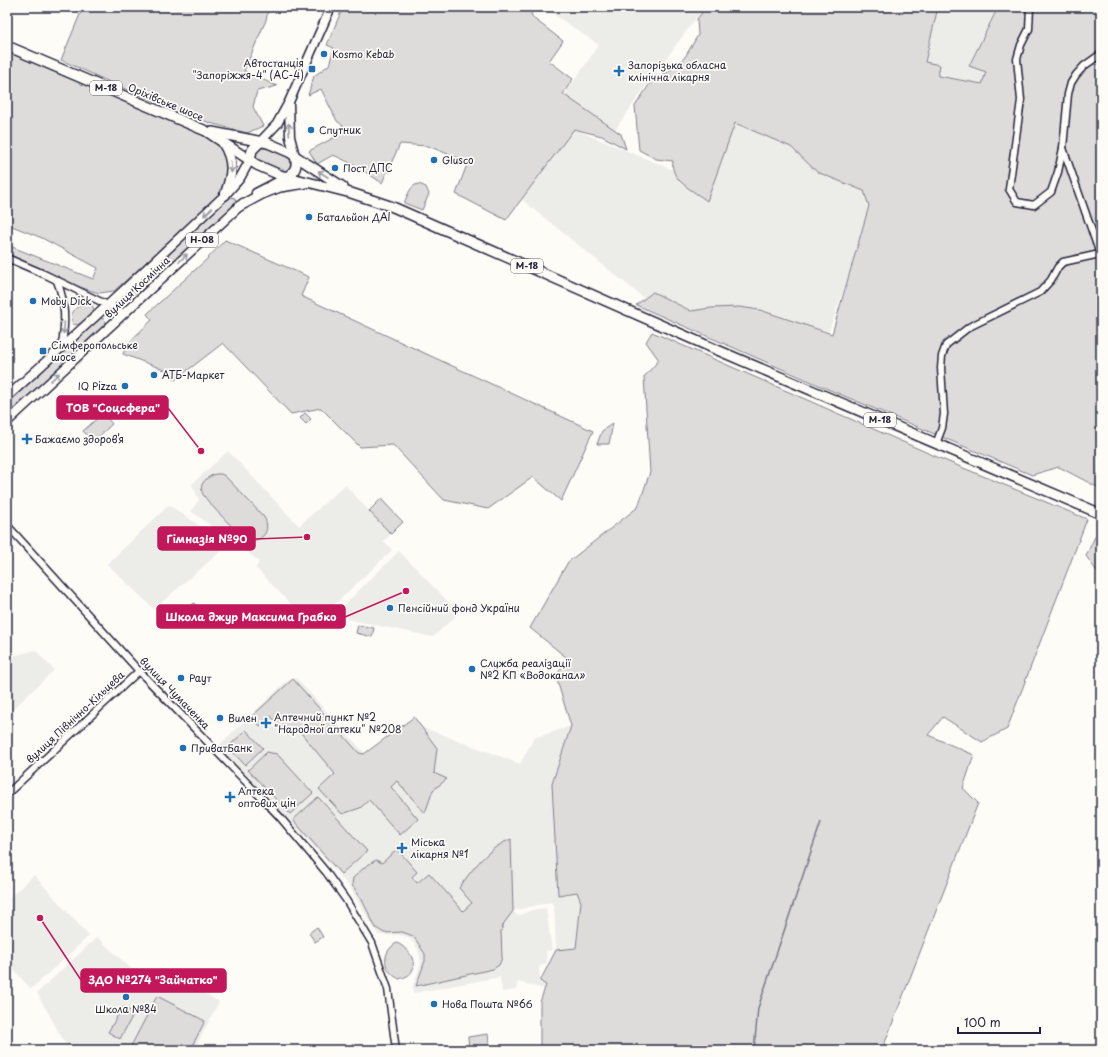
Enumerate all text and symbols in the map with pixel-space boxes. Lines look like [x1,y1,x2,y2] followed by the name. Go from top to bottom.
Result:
[332,46,394,61] place label: Kosmo Kebab
[319,49,329,59] marker: Kosmo Kebab
[192,55,304,82] place label: Автостанція "Запоріжжя-4" (АС-4)
[628,57,727,84] place label: Запорізька обласна клінічна лікарня
[307,64,317,74] marker: Автостанція "Запоріжжя-4" (АС-4)
[613,65,625,77] marker: Запорізька обласна клінічна лікарня
[126,79,207,124] street label: Оріхівське шосе
[90,81,122,95] road number: М-18
[319,122,361,137] place label: Спутник
[286,123,293,136] one-way arrow
[306,125,316,135] marker: Спутник
[442,152,474,167] place label: Glusco
[429,155,439,165] marker: Glusco
[227,160,234,173] one-way arrow
[343,160,393,175] place label: Пост ДПС
[330,163,340,173] marker: Пост ДПС
[317,170,329,178] one-way arrow
[203,207,213,216] one-way arrow
[317,209,391,224] place label: Батальйон ДАI
[304,212,314,222] marker: Батальйон ДАI
[186,233,218,247] road number: Н-08
[101,252,173,321] street label: вулиця Космічна
[178,254,188,263] one-way arrow
[511,259,543,273] road number: М-18
[41,293,92,308] place label: Moby Dick
[28,296,38,306] marker: Moby Dick
[60,321,68,334] one-way arrow
[51,337,138,364] place label: Сімферопольське шосе
[38,346,48,356] marker: Сімферопольське шосе
[162,367,225,382] place label: АТБ-Маркет
[149,370,159,380] marker: АТБ-Маркет
[50,372,60,381] one-way arrow
[78,378,118,393] place label: IQ Pizza
[120,381,130,391] marker: IQ Pizza
[57,396,168,419] callout: ТОВ "Соцсфера"
[66,399,160,416] text: ТОВ "Соцсфера"
[864,413,896,427] road number: М-18
[35,431,124,446] place label: Бажаємо здоровʼя
[22,434,32,444] marker: Бажаємо здоровʼя
[158,527,255,550] callout: Гімназія №90
[167,530,247,547] text: Гімназія №90
[398,600,520,615] place label: Пенсійний фонд України
[385,603,395,613] marker: Пенсійний фонд України
[157,605,345,628] callout: Школа джур Максима Грабко
[165,608,337,625] text: Школа джур Максима Грабко
[137,653,214,733] street label: вулиця Чумаченка
[480,655,585,682] place label: Служба реалізації №2 КП «Водоканал»
[467,664,477,674] marker: Служба реалізації №2 КП «Водоканал»
[22,667,128,766] street label: вулиця Північно-Кільцева
[189,670,212,685] place label: Раут
[176,673,186,683] marker: Раут
[274,709,402,736] place label: Аптечний пункт №2 "Народної аптеки" №208
[228,710,257,725] place label: Вилен
[215,713,225,723] marker: Вилен
[261,718,271,728] marker: Аптечний пункт №2 "Народної аптеки" №208
[191,740,252,755] place label: ПриватБанк
[178,743,188,753] marker: ПриватБанк
[238,783,296,810] place label: Аптека оптових цін
[225,792,235,802] marker: Аптека оптових цін
[410,834,468,861] place label: Міська лікарня №1
[396,842,408,854] marker: Міська лікарня №1
[81,969,226,992] callout: ЗДО №274 "Зайчатко"
[88,971,217,988] text: ЗДО №274 "Зайчатко"
[121,992,131,1002] marker: Школа №84
[442,996,533,1011] place label: Нова Пошта №66
[429,999,439,1009] marker: Нова Пошта №66
[95,1001,157,1016] place label: Школа №84
[958,1009,1040,1035] scale bar
[964,1013,1001,1031] text: 100 m

